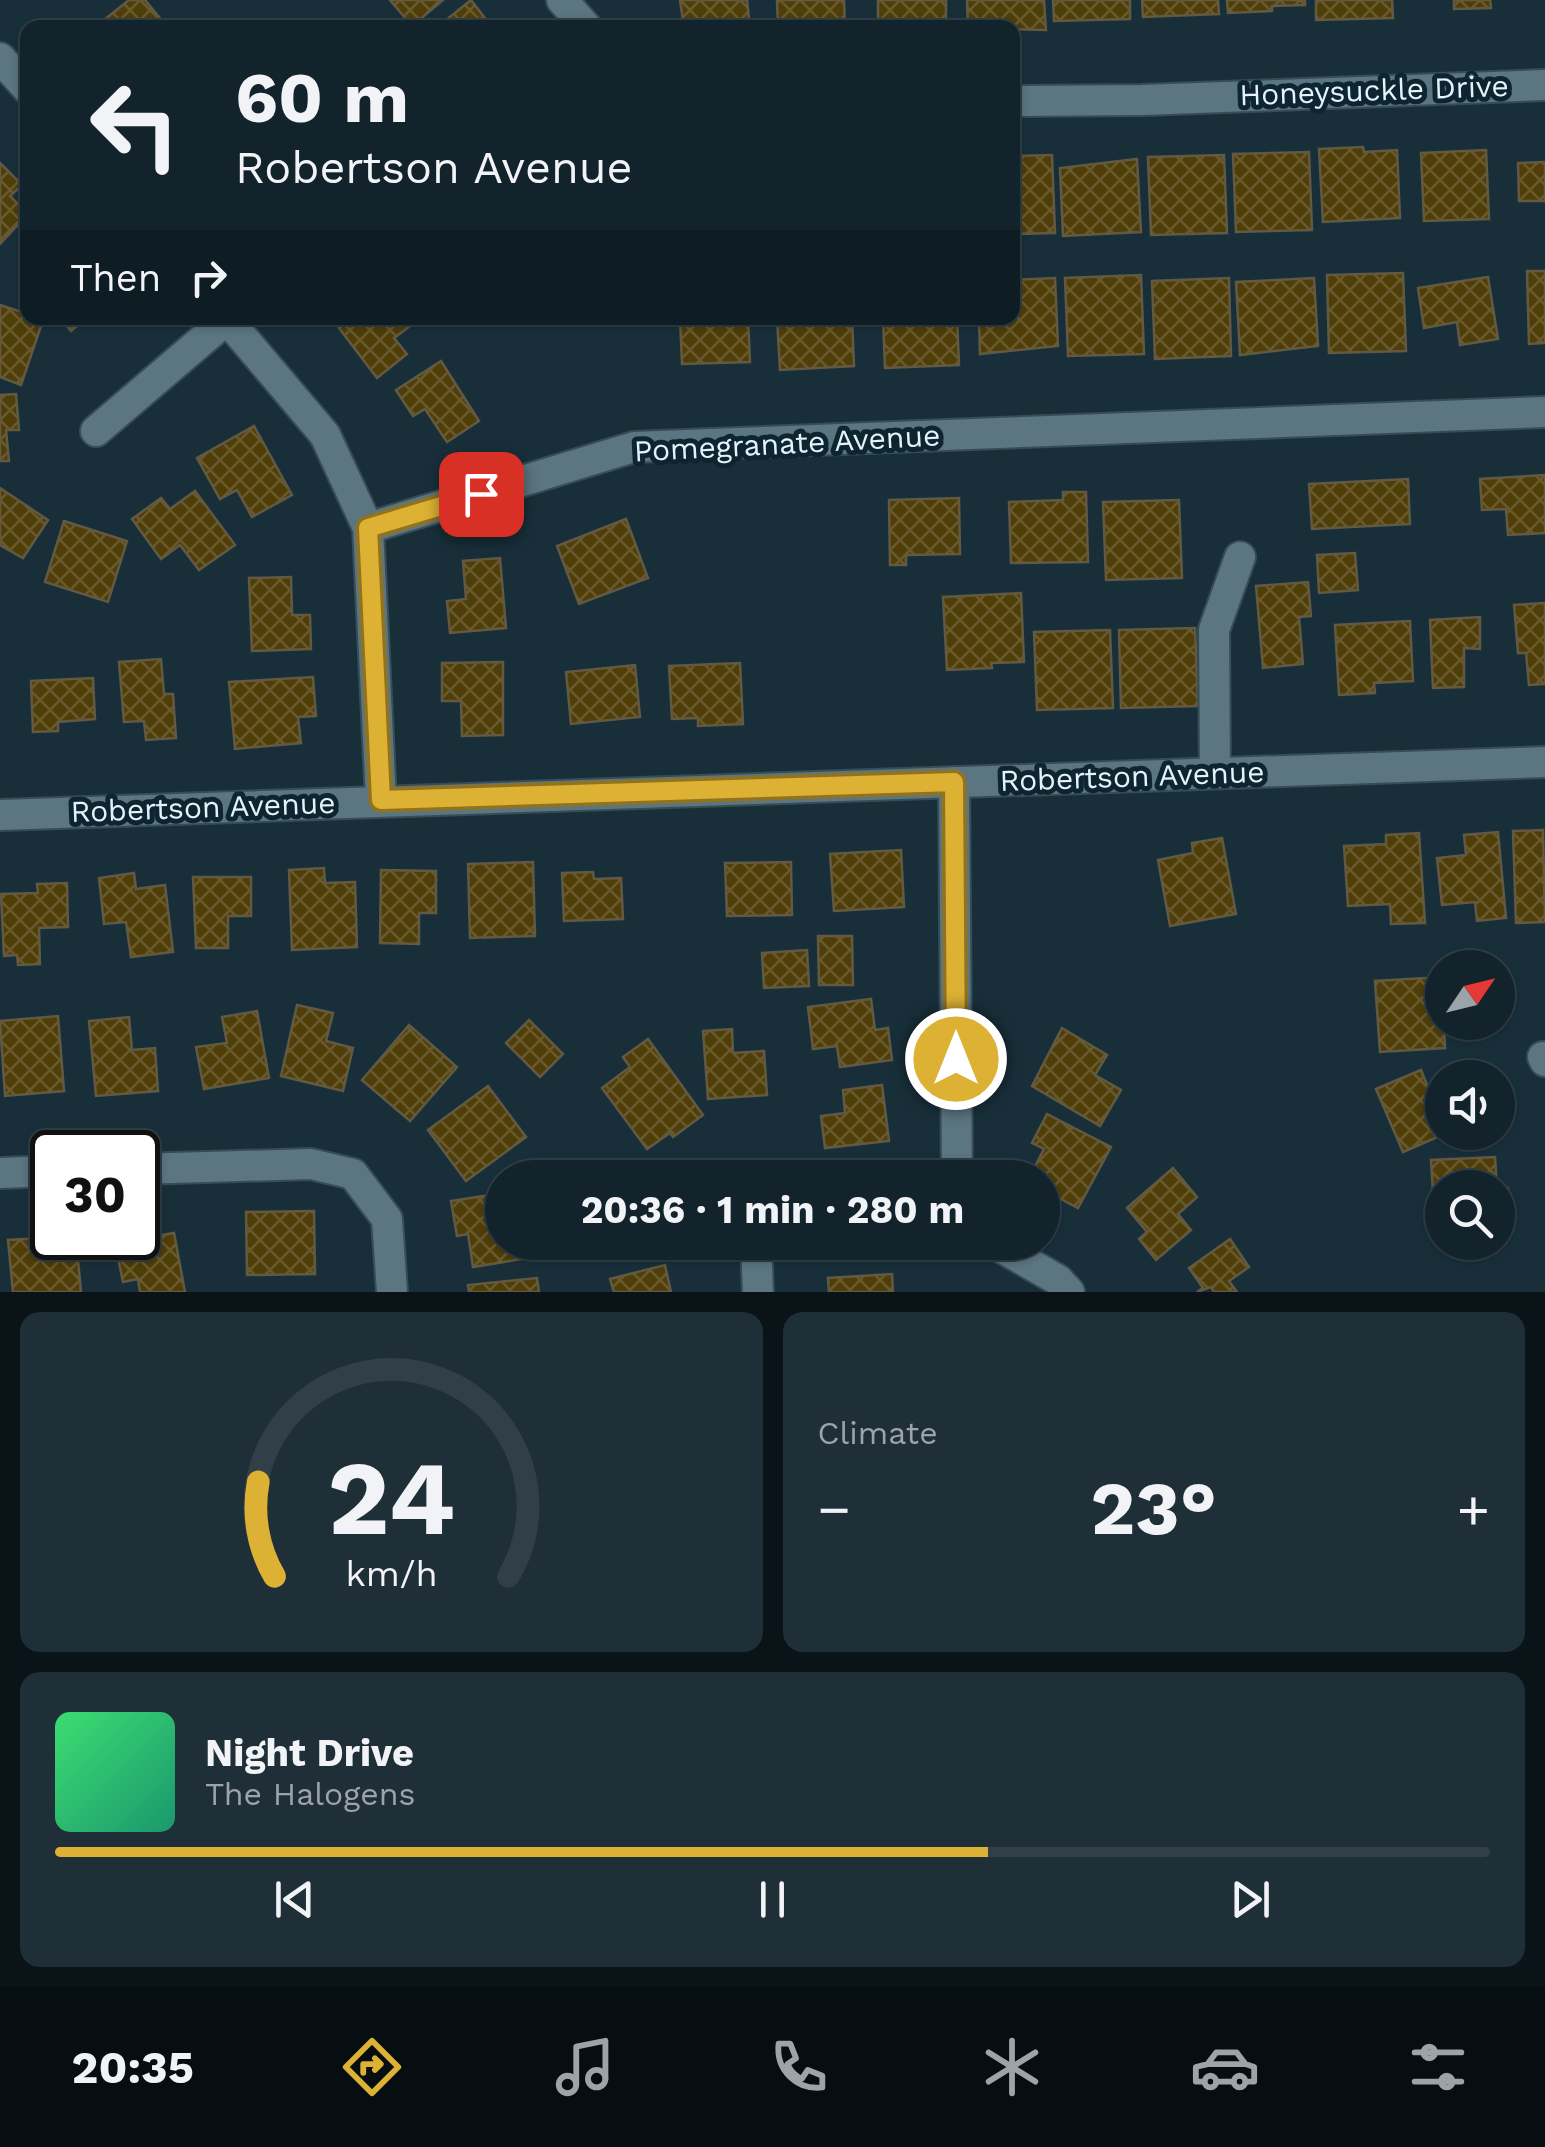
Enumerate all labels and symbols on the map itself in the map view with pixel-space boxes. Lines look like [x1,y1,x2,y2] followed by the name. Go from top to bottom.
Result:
[1239,68,1509,112] street label: Honeysuckle Drive
[633,417,941,469] street label: Pomegranate Avenue
[439,452,524,537] pin
[999,754,1265,798] street label: Robertson Avenue
[70,785,336,829] street label: Robertson Avenue
[1425,950,1515,1040] north arrow
[904,1007,1008,1111] position arrow
[30,1130,160,1260] speed limit sign: 30

